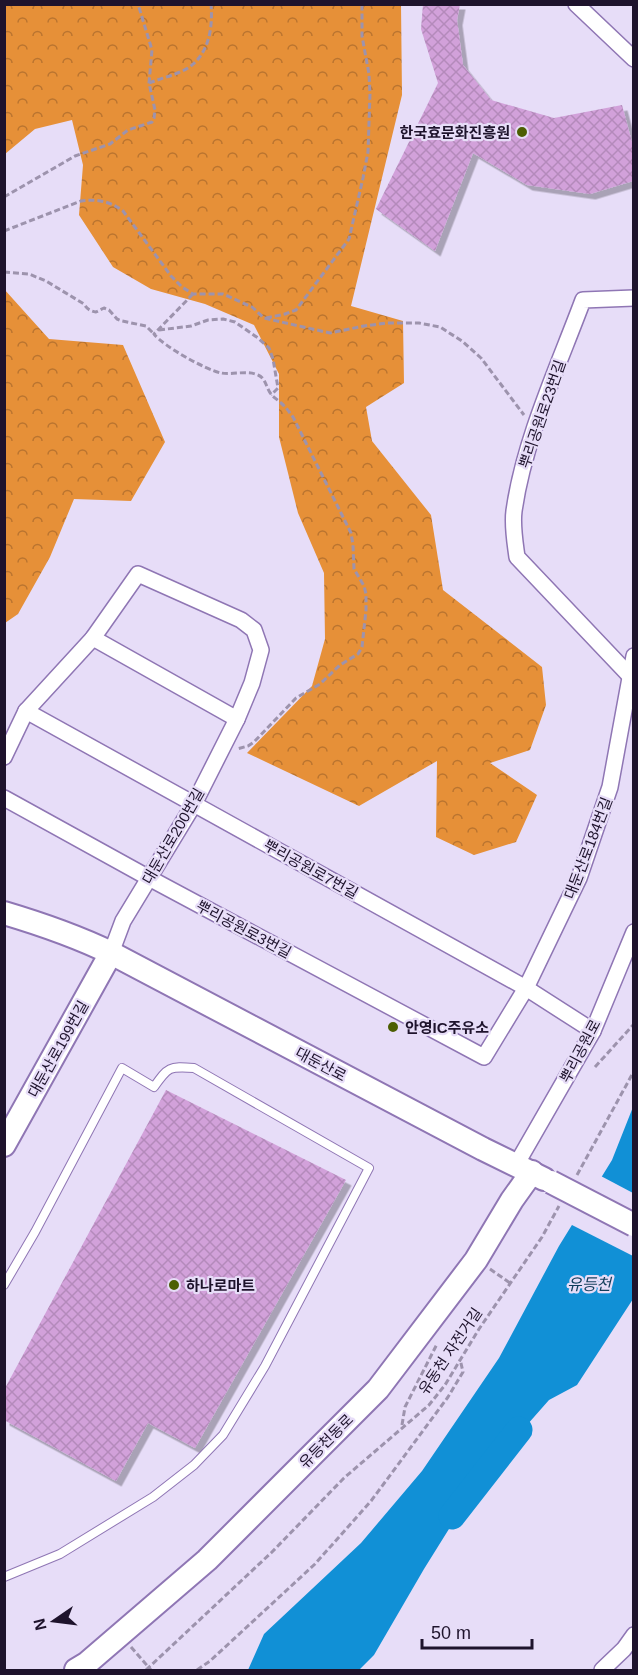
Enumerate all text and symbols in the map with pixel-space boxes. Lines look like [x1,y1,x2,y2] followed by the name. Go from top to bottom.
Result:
[400,124,510,141] place label: 한국효문화진흥원
[515,125,529,139] marker: 한국효문화진흥원
[516,358,568,470] street label: 뿌리공원로23번길
[139,785,207,887] street label: 대둔산로200번길
[561,795,615,901] street label: 대둔산로184번길
[261,836,361,902] street label: 뿌리공원로7번길
[194,897,294,961] street label: 뿌리공원로3번길
[24,998,92,1100] street label: 대둔산로199번길
[556,1017,604,1085] street label: 뿌리공원로
[405,1019,489,1036] place label: 안영IC주유소
[386,1020,400,1034] marker: 안영IC주유소
[293,1044,349,1084] street label: 대둔산로
[567,1276,613,1293] water label: 유등천
[186,1277,255,1294] place label: 하나로마트
[167,1278,181,1292] marker: 하나로마트
[415,1304,485,1398] street label: 유동천 자전거길
[296,1411,356,1471] street label: 유등천동로
[24,1591,84,1651] north arrow
[422,1612,532,1650] scale bar
[30,1617,50,1632] text: N
[431,1623,471,1643] text: 50 m

